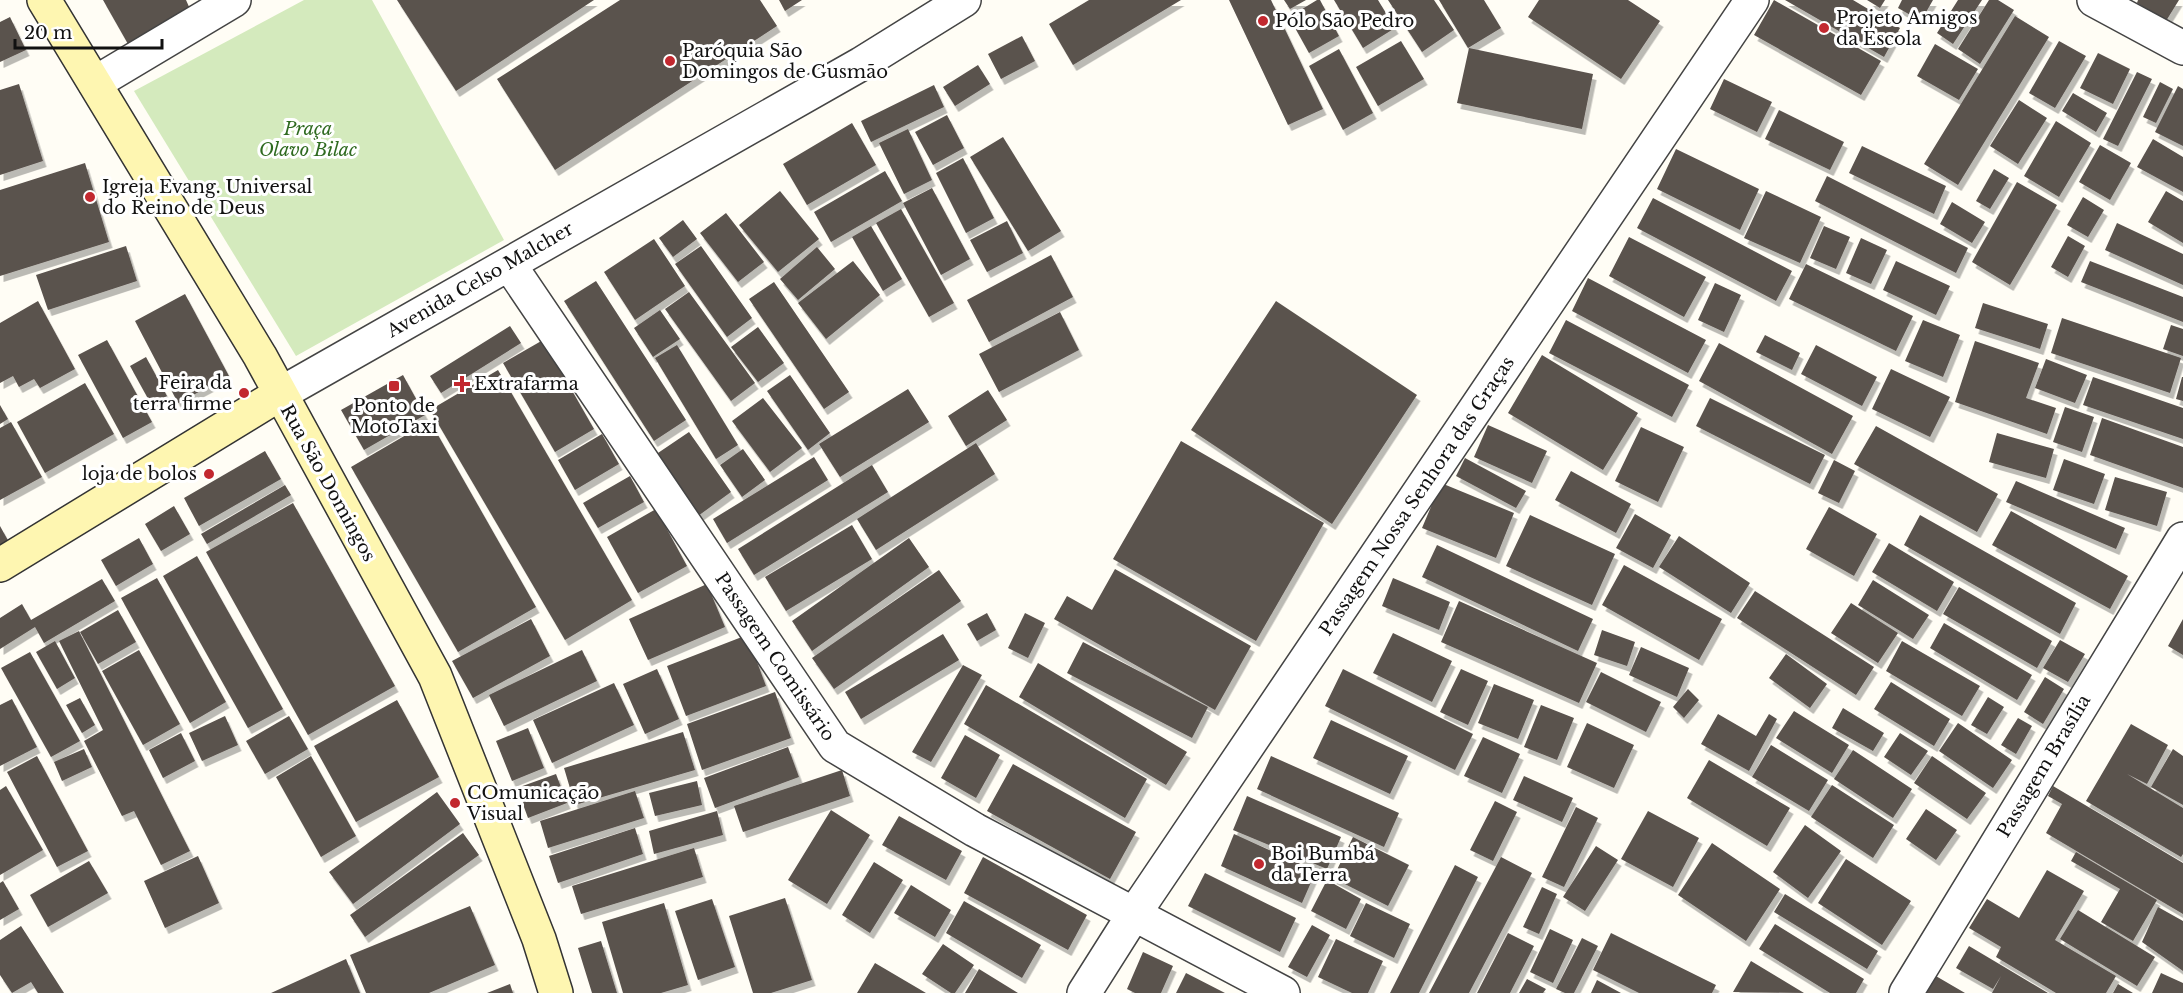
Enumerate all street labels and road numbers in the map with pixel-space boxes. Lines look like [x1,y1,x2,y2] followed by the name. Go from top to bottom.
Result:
[382,217,577,343] street label: Avenida Celso Malcher
[1315,352,1519,640] street label: Passagem Nossa Senhora das Graças
[276,401,380,565] street label: Rua São Domingos
[710,569,840,745] street label: Passagem Comissário
[1993,691,2095,841] street label: Passagem Brasília

